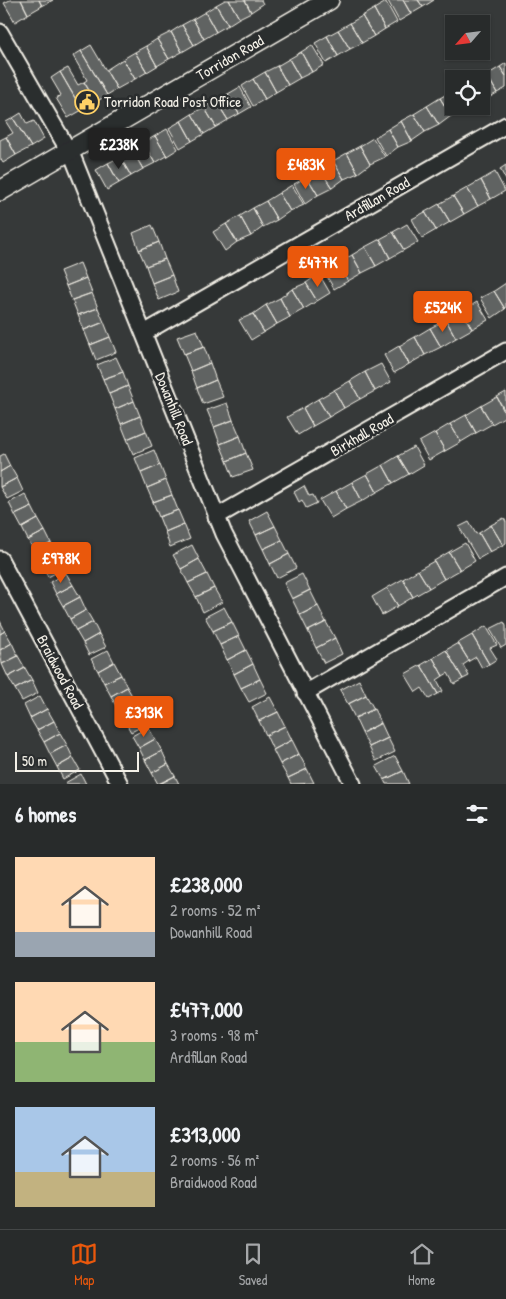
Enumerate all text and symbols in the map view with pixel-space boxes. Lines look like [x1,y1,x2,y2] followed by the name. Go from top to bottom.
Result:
[445,15,490,60] north arrow
[445,15,490,115] map controls
[192,30,267,85] street label: Torridon Road
[445,70,490,115] button: locate
[74,89,100,115] public building icon: Torridon Road Post Office
[104,91,241,112] place label: Torridon Road Post Office
[84,128,154,170] pin: £238K
[100,133,138,155] text: £238K
[271,148,341,190] pin: £483K
[287,153,325,175] text: £483K
[340,171,413,226] street label: Ardfillan Road
[283,246,353,288] pin: £477K
[298,251,338,273] text: £477K
[408,290,478,333] pin: £524K
[424,296,462,318] text: £524K
[150,369,199,449] street label: Dowanhill Road
[326,408,397,461] street label: Birkhall Road
[26,542,96,584] pin: £978K
[42,547,80,569] text: £978K
[32,631,89,713] street label: Braidwood Road
[109,696,179,738] pin: £313K
[125,701,163,723] text: £313K
[15,749,139,772] scale bar
[22,751,47,770] text: 50 m
[15,800,76,829] text: 6 homes
[463,800,491,828] icon: filters
[170,870,242,899] text: £238,000
[55,877,115,937] icon: home
[170,899,260,921] text: 2 rooms · 52 m²
[170,921,252,943] text: Dowanhill Road
[170,995,243,1024] text: £477,000
[55,1002,115,1062] icon: home
[170,1024,259,1046] text: 3 rooms · 98 m²
[170,1046,247,1068] text: Ardfillan Road
[170,1120,240,1149] text: £313,000
[55,1127,115,1187] icon: home
[170,1149,259,1171] text: 2 rooms · 56 m²
[170,1171,257,1193] text: Braidwood Road
[70,1240,98,1289] tab: Map
[239,1240,267,1289] tab: Saved
[408,1240,436,1289] tab: Home

